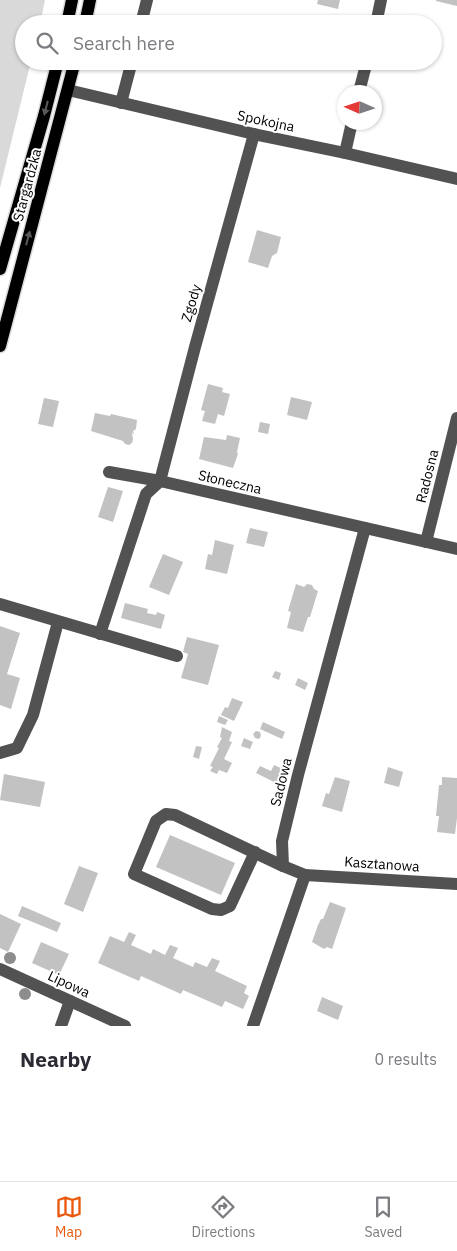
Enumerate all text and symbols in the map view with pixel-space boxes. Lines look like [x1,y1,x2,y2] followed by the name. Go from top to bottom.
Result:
[15,15,442,70] search box
[33,29,61,57] icon: search
[73,31,175,55] text: Search here
[337,85,382,130] north arrow
[41,101,49,116] one-way arrow
[236,106,297,136] street label: Spokojna
[9,146,45,223] street label: Stargardzka
[24,230,32,245] one-way arrow
[177,282,205,324] street label: Zgody
[412,447,442,505] street label: Radosna
[197,466,264,498] street label: Słoneczna
[266,755,296,808] street label: Sadowa
[344,852,421,876] street label: Kasztanowa
[45,966,93,1002] street label: Lipowa
[20,1045,91,1073] text: Nearby
[374,1049,437,1069] text: 0 results
[55,1193,83,1241] tab: Map
[192,1193,255,1241] tab: Directions
[364,1193,402,1241] tab: Saved

